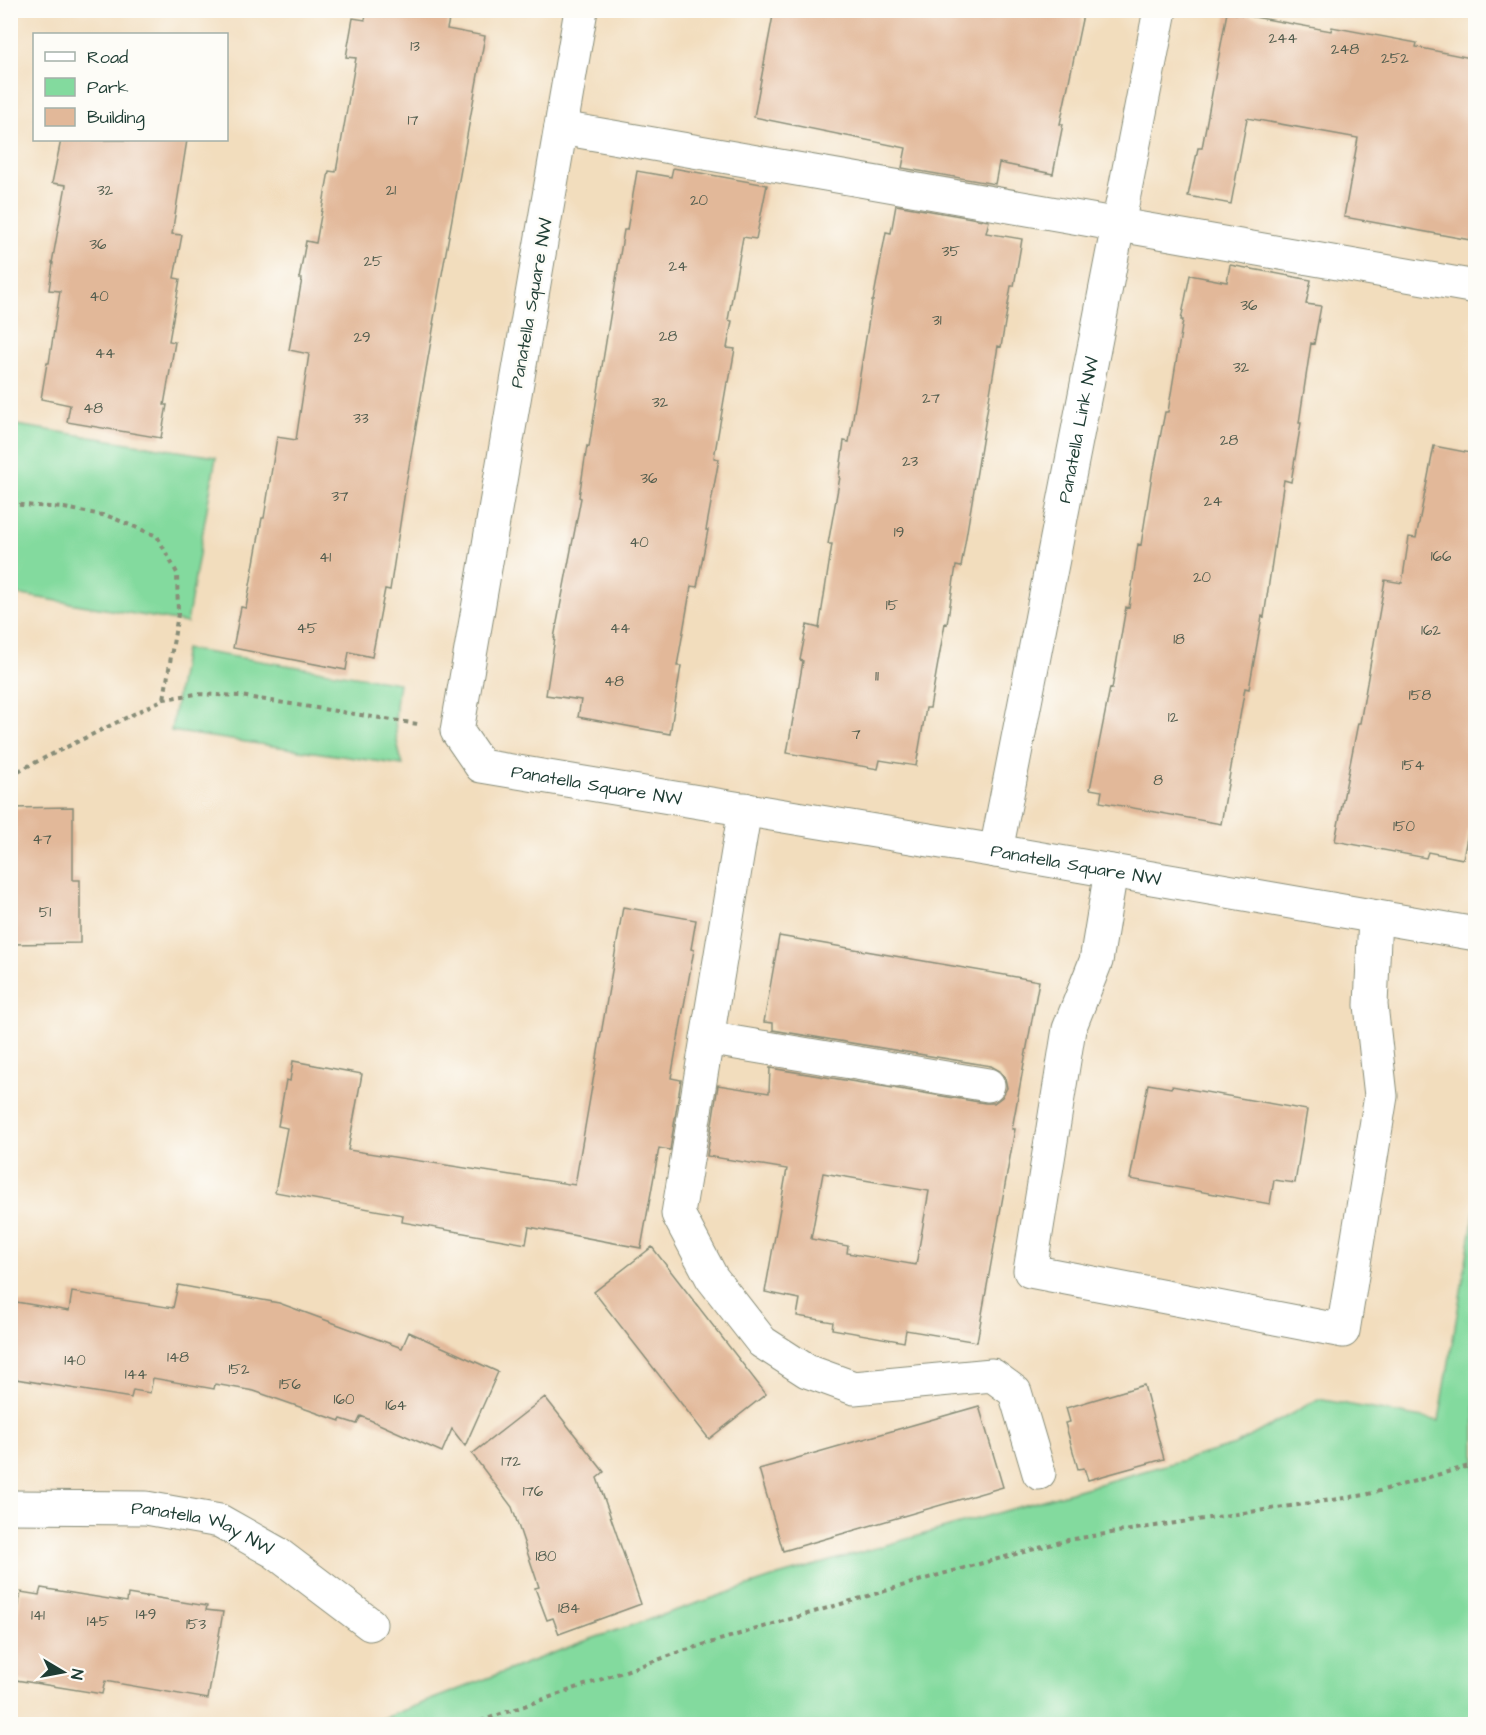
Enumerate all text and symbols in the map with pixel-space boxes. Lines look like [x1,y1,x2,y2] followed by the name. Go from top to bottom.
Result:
[1268,28,1298,49] house number: 244
[33,33,228,141] legend
[410,36,420,57] house number: 13
[1331,39,1360,60] house number: 248
[87,45,128,70] text: Road
[1381,48,1409,69] house number: 252
[87,75,129,100] text: Park
[87,105,145,131] text: Building
[407,110,419,131] house number: 17
[97,180,114,201] house number: 32
[386,180,396,201] house number: 21
[690,190,709,211] house number: 20
[504,216,559,390] street label: Panatella Square NW
[89,234,107,255] house number: 36
[942,241,960,262] house number: 35
[363,251,383,272] house number: 25
[669,256,687,277] house number: 24
[89,286,109,307] house number: 40
[1240,295,1258,316] house number: 36
[932,310,942,331] house number: 31
[659,326,677,347] house number: 28
[353,327,371,348] house number: 29
[95,343,115,364] house number: 44
[1052,355,1105,505] street label: Panatella Link NW
[1233,357,1250,378] house number: 32
[922,388,940,409] house number: 27
[652,392,669,413] house number: 32
[83,398,103,419] house number: 48
[353,408,369,429] house number: 33
[1220,430,1238,451] house number: 28
[902,451,918,472] house number: 23
[640,468,658,489] house number: 36
[332,486,348,507] house number: 37
[1204,491,1222,512] house number: 24
[894,522,904,543] house number: 19
[629,532,649,553] house number: 40
[1431,546,1452,567] house number: 166
[319,547,331,568] house number: 41
[1193,567,1212,588] house number: 20
[886,595,899,616] house number: 15
[297,618,318,639] house number: 45
[610,618,630,639] house number: 44
[1421,620,1441,641] house number: 162
[1173,629,1185,650] house number: 18
[875,666,879,687] house number: 11
[604,671,624,692] house number: 48
[1409,685,1431,706] house number: 158
[1168,707,1179,728] house number: 12
[851,724,861,745] house number: 7
[1402,755,1424,776] house number: 154
[509,759,683,812] street label: Panatella Square NW
[1153,770,1163,791] house number: 8
[1393,816,1416,837] house number: 150
[32,829,52,850] house number: 47
[989,838,1163,892] street label: Panatella Square NW
[39,902,51,923] house number: 51
[167,1347,189,1368] house number: 148
[64,1350,86,1371] house number: 140
[228,1359,250,1380] house number: 152
[125,1364,147,1385] house number: 144
[279,1374,302,1395] house number: 156
[334,1389,355,1410] house number: 160
[385,1395,407,1416] house number: 164
[501,1451,521,1472] house number: 172
[523,1481,544,1502] house number: 176
[131,1496,278,1562] street label: Panatella Way NW
[535,1546,557,1567] house number: 180
[558,1598,580,1619] house number: 184
[136,1604,156,1625] house number: 149
[31,1605,45,1626] house number: 141
[87,1611,110,1632] house number: 145
[186,1614,206,1635] house number: 153
[33,1642,93,1702] north arrow
[65,1668,88,1681] text: N

